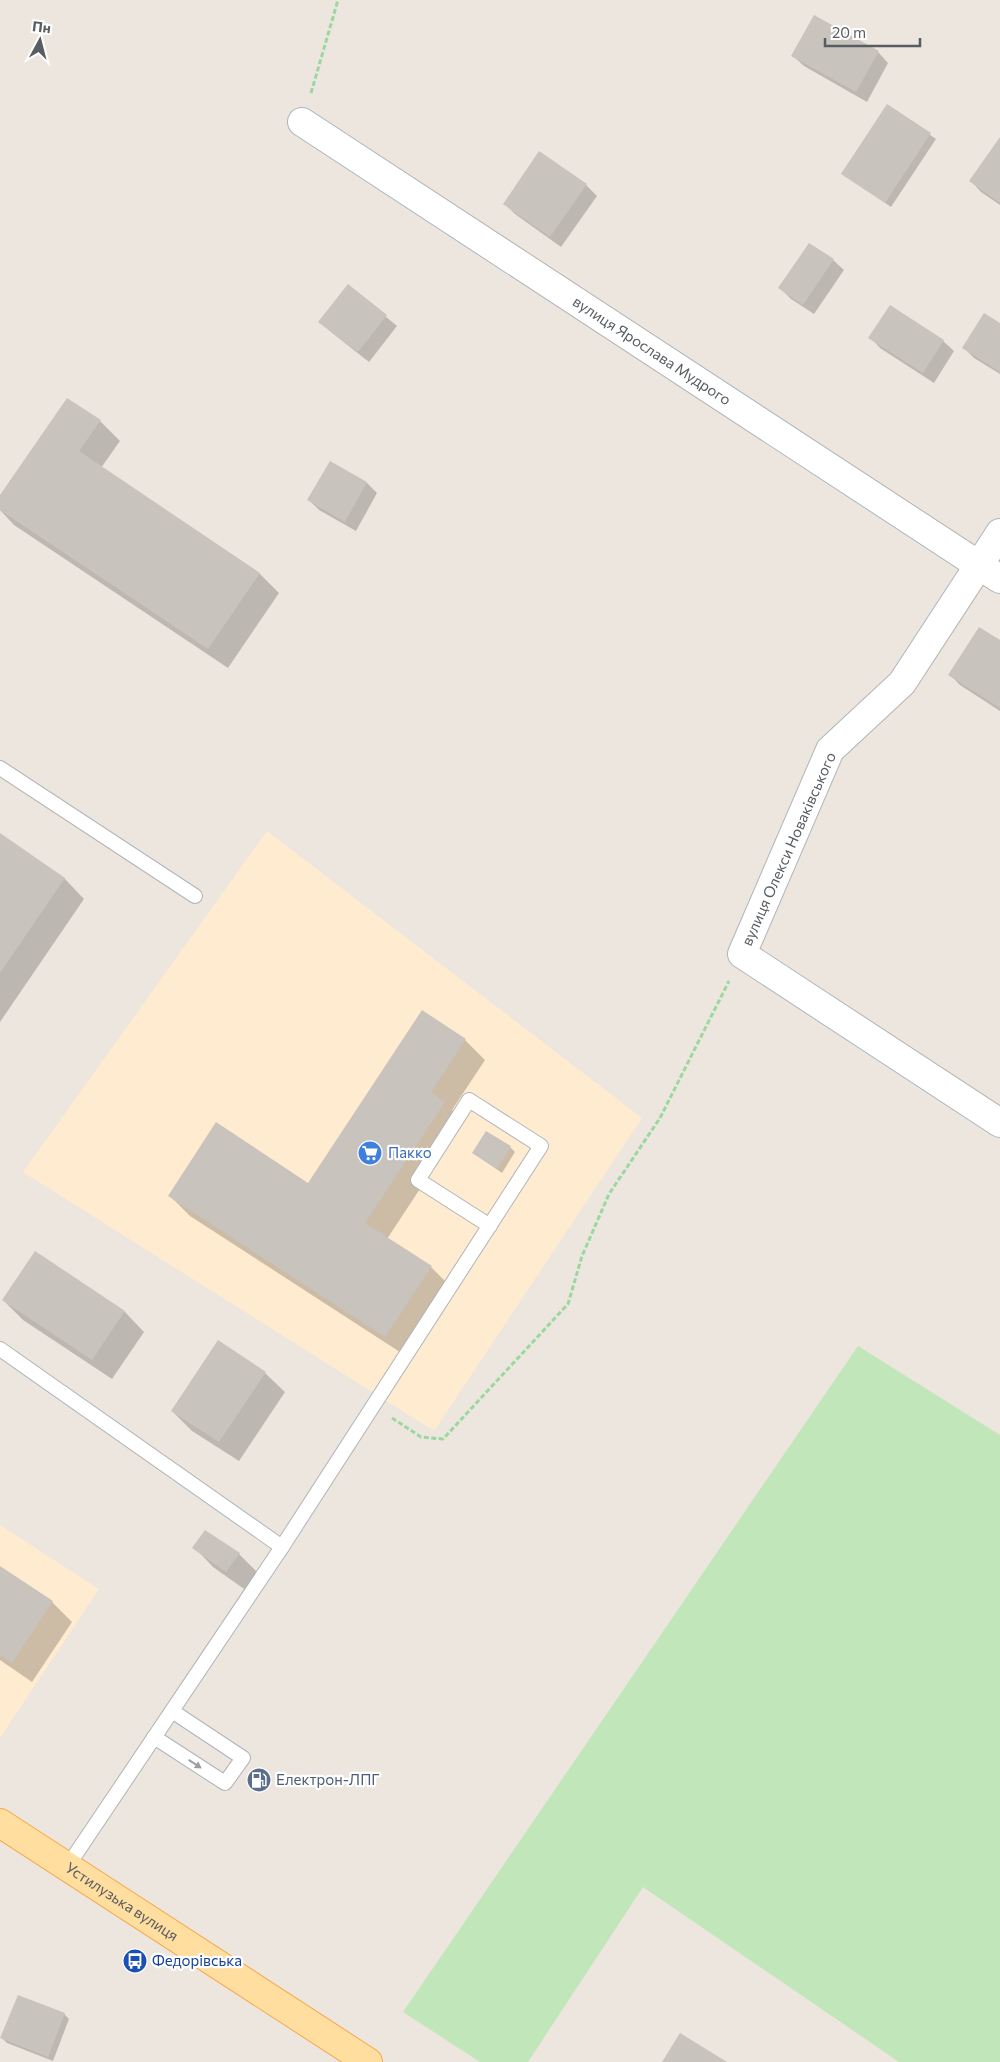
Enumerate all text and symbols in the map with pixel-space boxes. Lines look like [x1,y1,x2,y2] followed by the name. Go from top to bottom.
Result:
[15,15,65,65] north arrow
[825,15,920,47] scale bar
[31,17,52,36] text: Пн
[832,23,866,41] text: 20 m
[570,292,735,408] street label: вулиця Ярослава Мудрого
[737,749,839,948] street label: вулиця Олекси Новаківського
[357,1140,383,1166] supermarket icon: Пакко
[388,1143,432,1161] place label: Пакко
[188,1759,202,1768] one-way arrow
[246,1767,272,1793] fuel station icon: Електрон-ЛПГ
[276,1770,380,1788] place label: Електрон-ЛПГ
[62,1858,182,1944] street label: Устилузька вулиця
[122,1948,148,1974] bus stop icon: Федорівська
[152,1951,242,1969] place label: Федорівська

